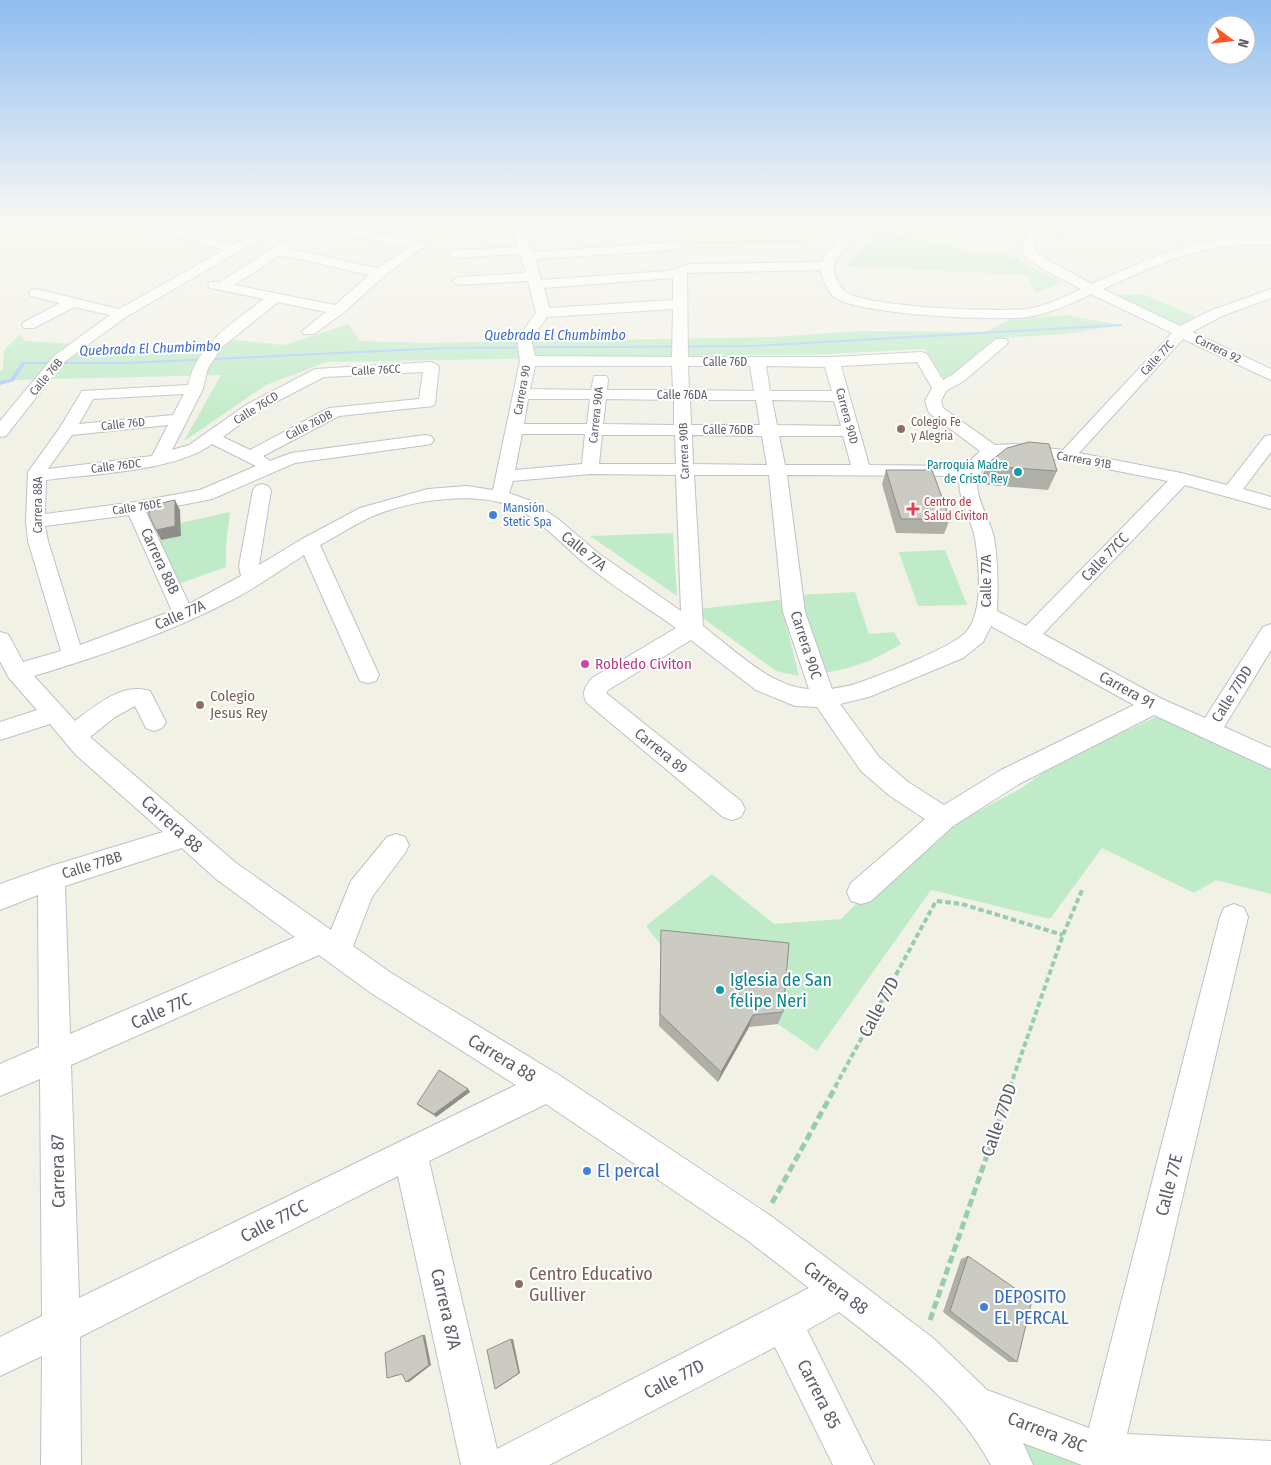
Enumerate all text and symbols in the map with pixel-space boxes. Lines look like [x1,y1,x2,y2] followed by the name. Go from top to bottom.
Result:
[1206,15,1256,65] north arrow
[1234,37,1252,49] text: N
[484,327,626,344] water label: Quebrada El Chumbimbo
[1193,332,1243,366] street label: Carrera 92
[79,338,221,359] water label: Quebrada El Chumbimbo
[1137,338,1177,378] street label: Calle 77C
[27,355,66,398] street label: Calle 76B
[703,355,747,369] street label: Calle 76D
[351,362,401,378] street label: Calle 76CC
[511,364,533,416] street label: Carrera 90
[586,385,606,444] street label: Carrera 90A
[833,386,861,446] street label: Carrera 90D
[657,388,708,402] street label: Calle 76DA
[231,389,281,427] street label: Calle 76CD
[283,407,335,443] street label: Calle 76DB
[100,415,146,433] street label: Calle 76D
[911,415,961,443] place label: Colegio Fe y Alegria
[676,422,692,480] street label: Carrera 90B
[703,423,754,437] street label: Calle 76DB
[895,423,907,435] marker: Colegio Fe y Alegria
[1056,448,1113,472] street label: Carrera 91B
[90,456,142,476] street label: Calle 76DC
[927,458,1009,486] place label: Parroquia Madre de Cristo Rey
[1012,466,1024,478] marker: Parroquia Madre de Cristo Rey
[31,476,45,533] street label: Carrera 88A
[924,495,988,523] place label: Centro de Salud Civiton
[111,496,163,518] street label: Calle 76DE
[503,501,552,529] place label: Mansión Stetic Spa
[906,502,920,516] marker: Centro de Salud Civiton
[487,509,499,521] marker: Mansión Stetic Spa
[137,525,183,597] street label: Carrera 88B
[558,527,610,575] street label: Calle 77A
[1078,529,1133,585] street label: Calle 77CC
[977,554,995,608] street label: Calle 77A
[152,596,208,634] street label: Calle 77A
[787,609,826,682] street label: Carrera 90C
[595,655,692,673] place label: Robledo Civiton
[579,658,591,670] marker: Robledo Civiton
[1208,662,1256,726] street label: Calle 77DD
[1096,667,1158,713] street label: Carrera 91
[210,687,268,722] place label: Colegio Jesus Rey
[194,699,206,711] marker: Colegio Jesus Rey
[631,724,691,778] street label: Carrera 89
[137,791,207,857] street label: Carrera 88
[60,847,124,883] street label: Calle 77BB
[730,969,832,1012] place label: Iglesia de San felipe Neri
[854,973,904,1041] street label: Calle 77D
[714,984,726,996] marker: Iglesia de San felipe Neri
[127,988,195,1034] street label: Calle 77C
[464,1029,540,1087] street label: Carrera 88
[976,1081,1022,1159] street label: Calle 77DD
[46,1134,70,1208] street label: Carrera 87
[1151,1152,1187,1218] street label: Calle 77E
[597,1160,660,1182] place label: El percal
[581,1165,593,1177] marker: El percal
[237,1195,311,1247] street label: Calle 77CC
[799,1256,873,1320] street label: Carrera 88
[529,1263,653,1306] place label: Centro Educativo Gulliver
[426,1266,466,1352] street label: Carrera 87A
[513,1278,525,1290] marker: Centro Educativo Gulliver
[994,1286,1069,1329] place label: DEPOSITO EL PERCAL
[978,1301,990,1313] marker: DEPOSITO EL PERCAL
[640,1354,708,1404] street label: Calle 77D
[792,1356,846,1432] street label: Carrera 85
[1004,1407,1090,1457] street label: Carrera 78C

